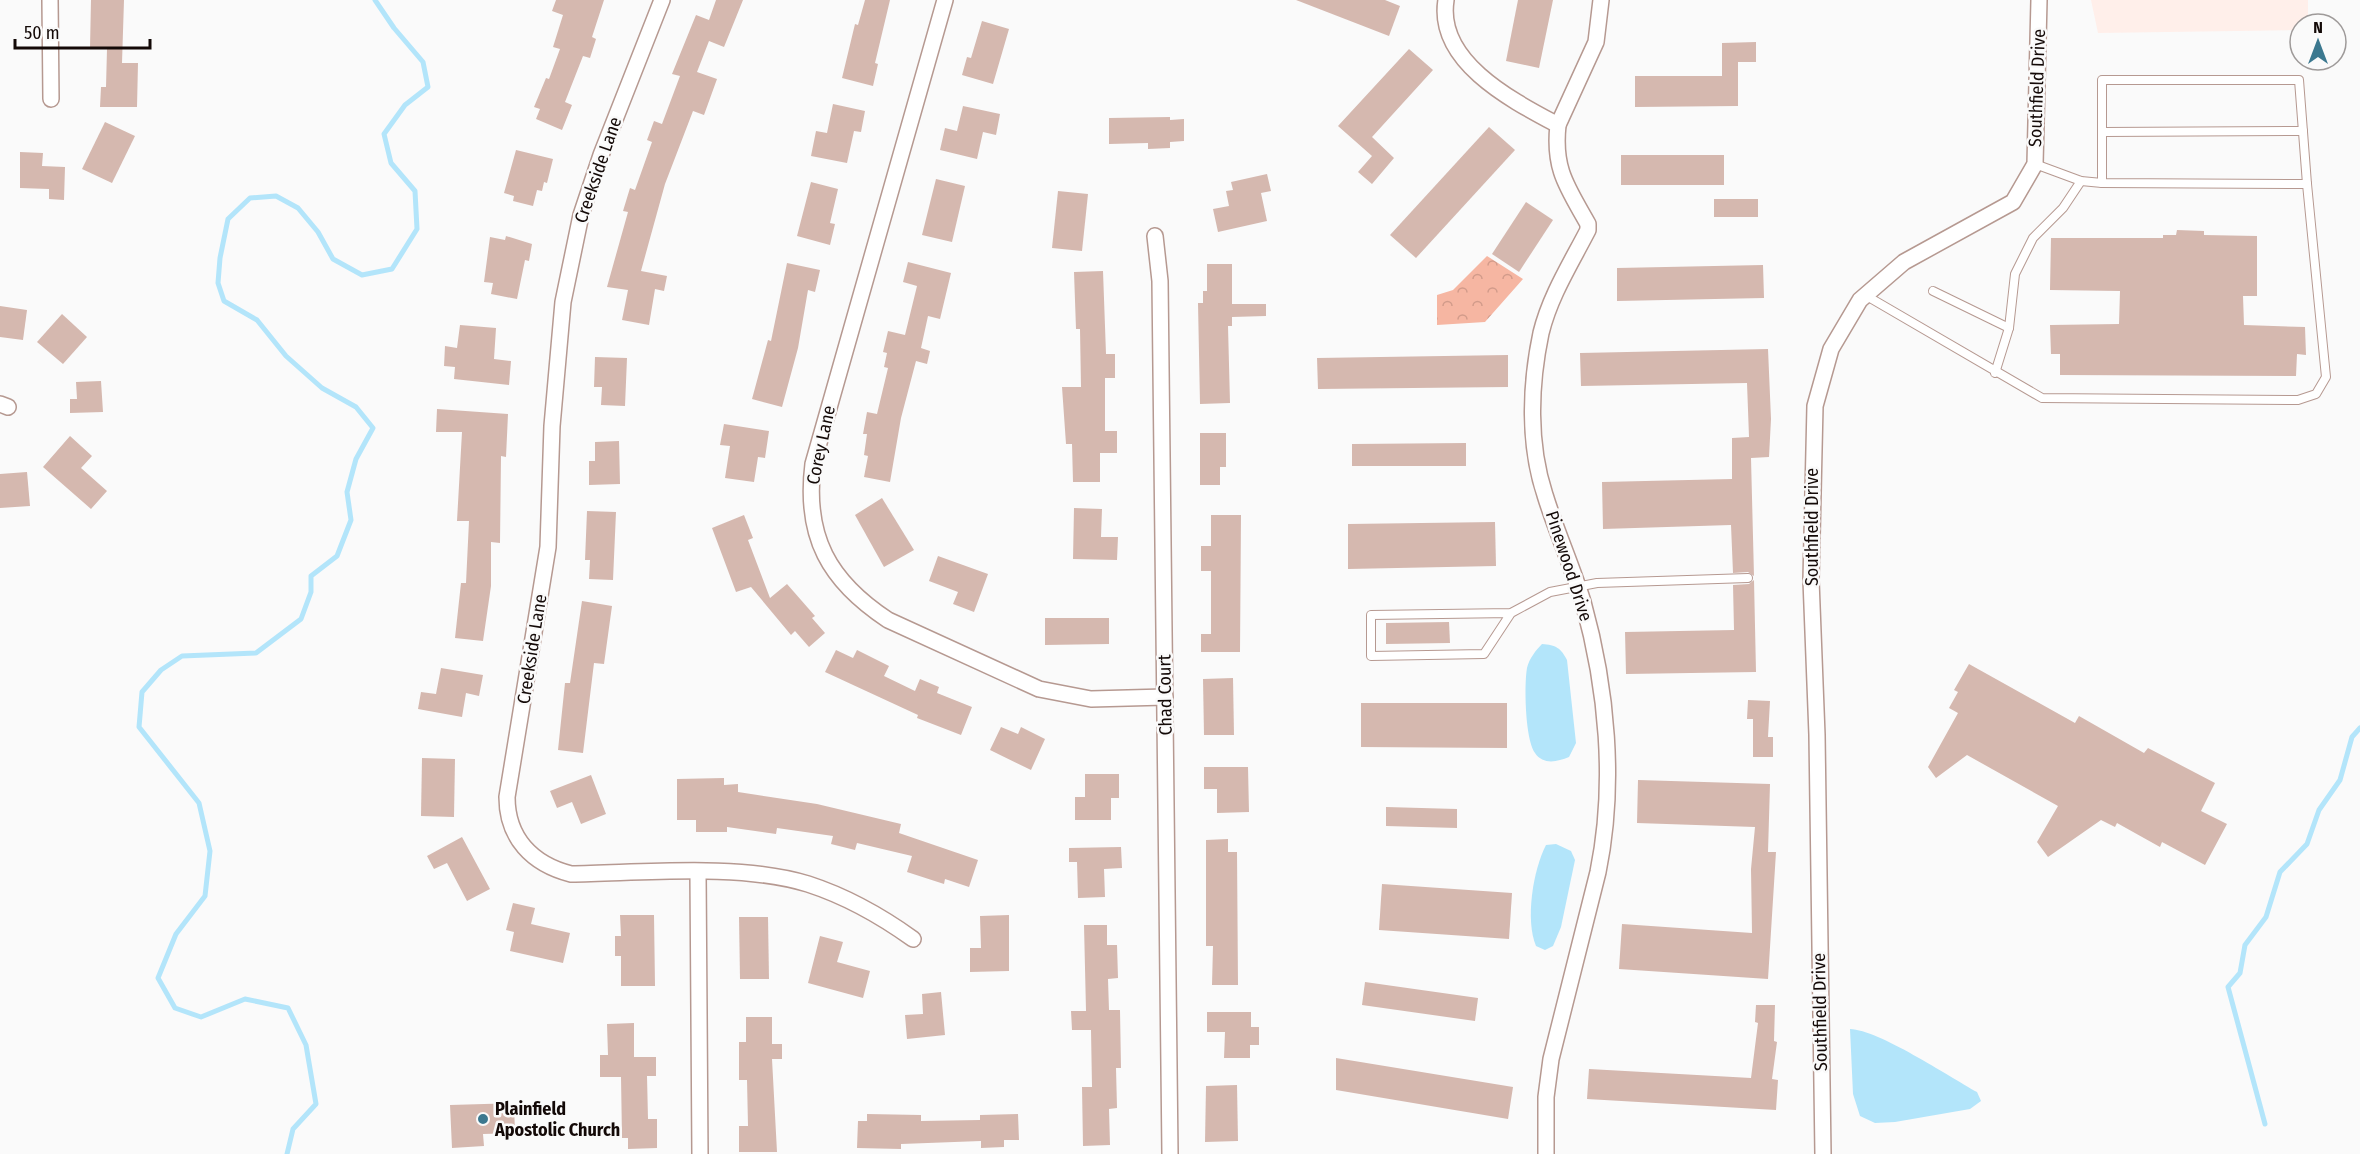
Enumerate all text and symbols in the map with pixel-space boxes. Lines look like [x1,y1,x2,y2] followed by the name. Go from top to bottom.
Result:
[15,12,150,50] scale bar
[2288,12,2348,72] north arrow
[2313,18,2323,37] text: N
[24,22,60,44] text: 50 m
[2024,28,2050,147] street label: Southfield Drive
[570,114,626,226] street label: Creekside Lane
[802,403,840,486] street label: Corey Lane
[1801,468,1823,586] street label: Southfield Drive
[1541,508,1597,624] street label: Pinewood Drive
[512,592,552,705] street label: Creekside Lane
[1153,654,1177,736] street label: Chad Court
[1808,953,1832,1071] street label: Southfield Drive
[494,1098,620,1141] place label: Plainfield Apostolic Church
[476,1112,490,1126] marker: Plainfield Apostolic Church

